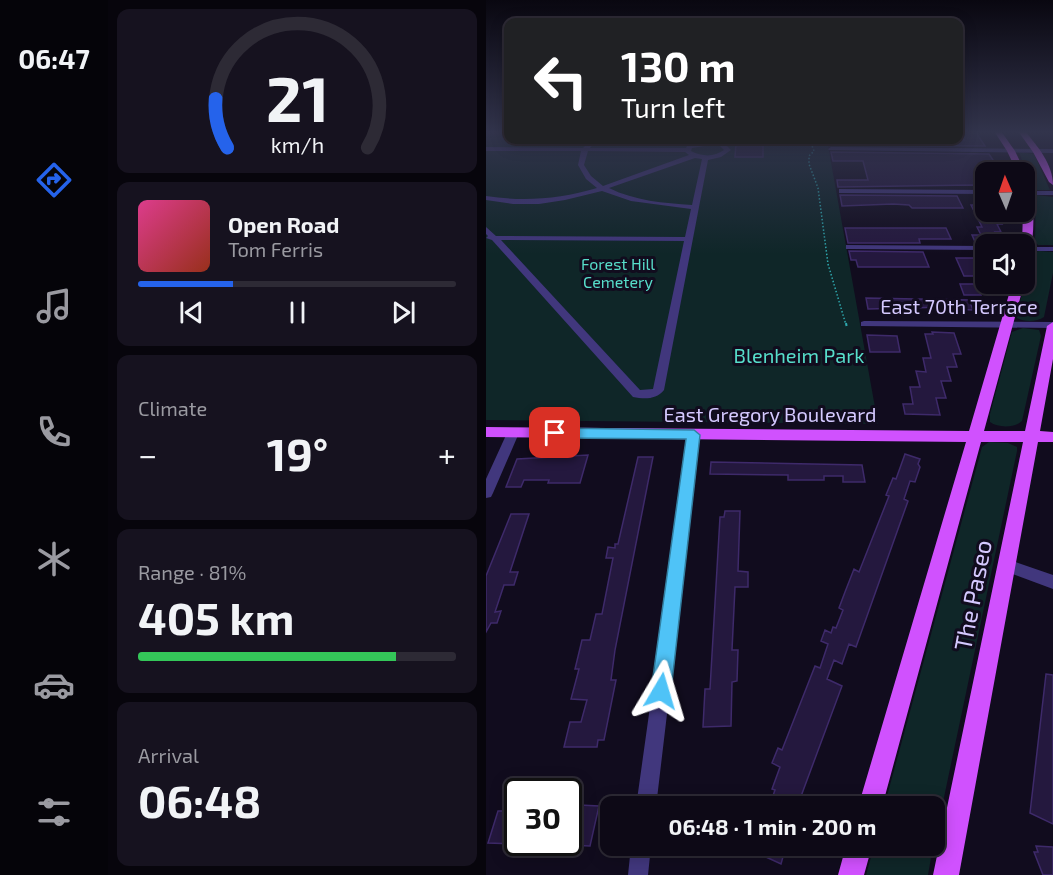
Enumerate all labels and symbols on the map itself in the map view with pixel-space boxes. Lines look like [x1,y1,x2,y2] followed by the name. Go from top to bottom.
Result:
[975,162,1035,222] north arrow
[581,254,655,291] park label: Forest Hill Cemetery
[880,294,1038,318] street label: East 70th Terrace
[734,343,864,367] park label: Blenheim Park
[663,402,877,426] street label: East Gregory Boulevard
[529,407,580,458] pin
[947,537,997,653] street label: The Paseo
[629,659,693,723] position arrow
[504,778,582,856] speed limit sign: 30

